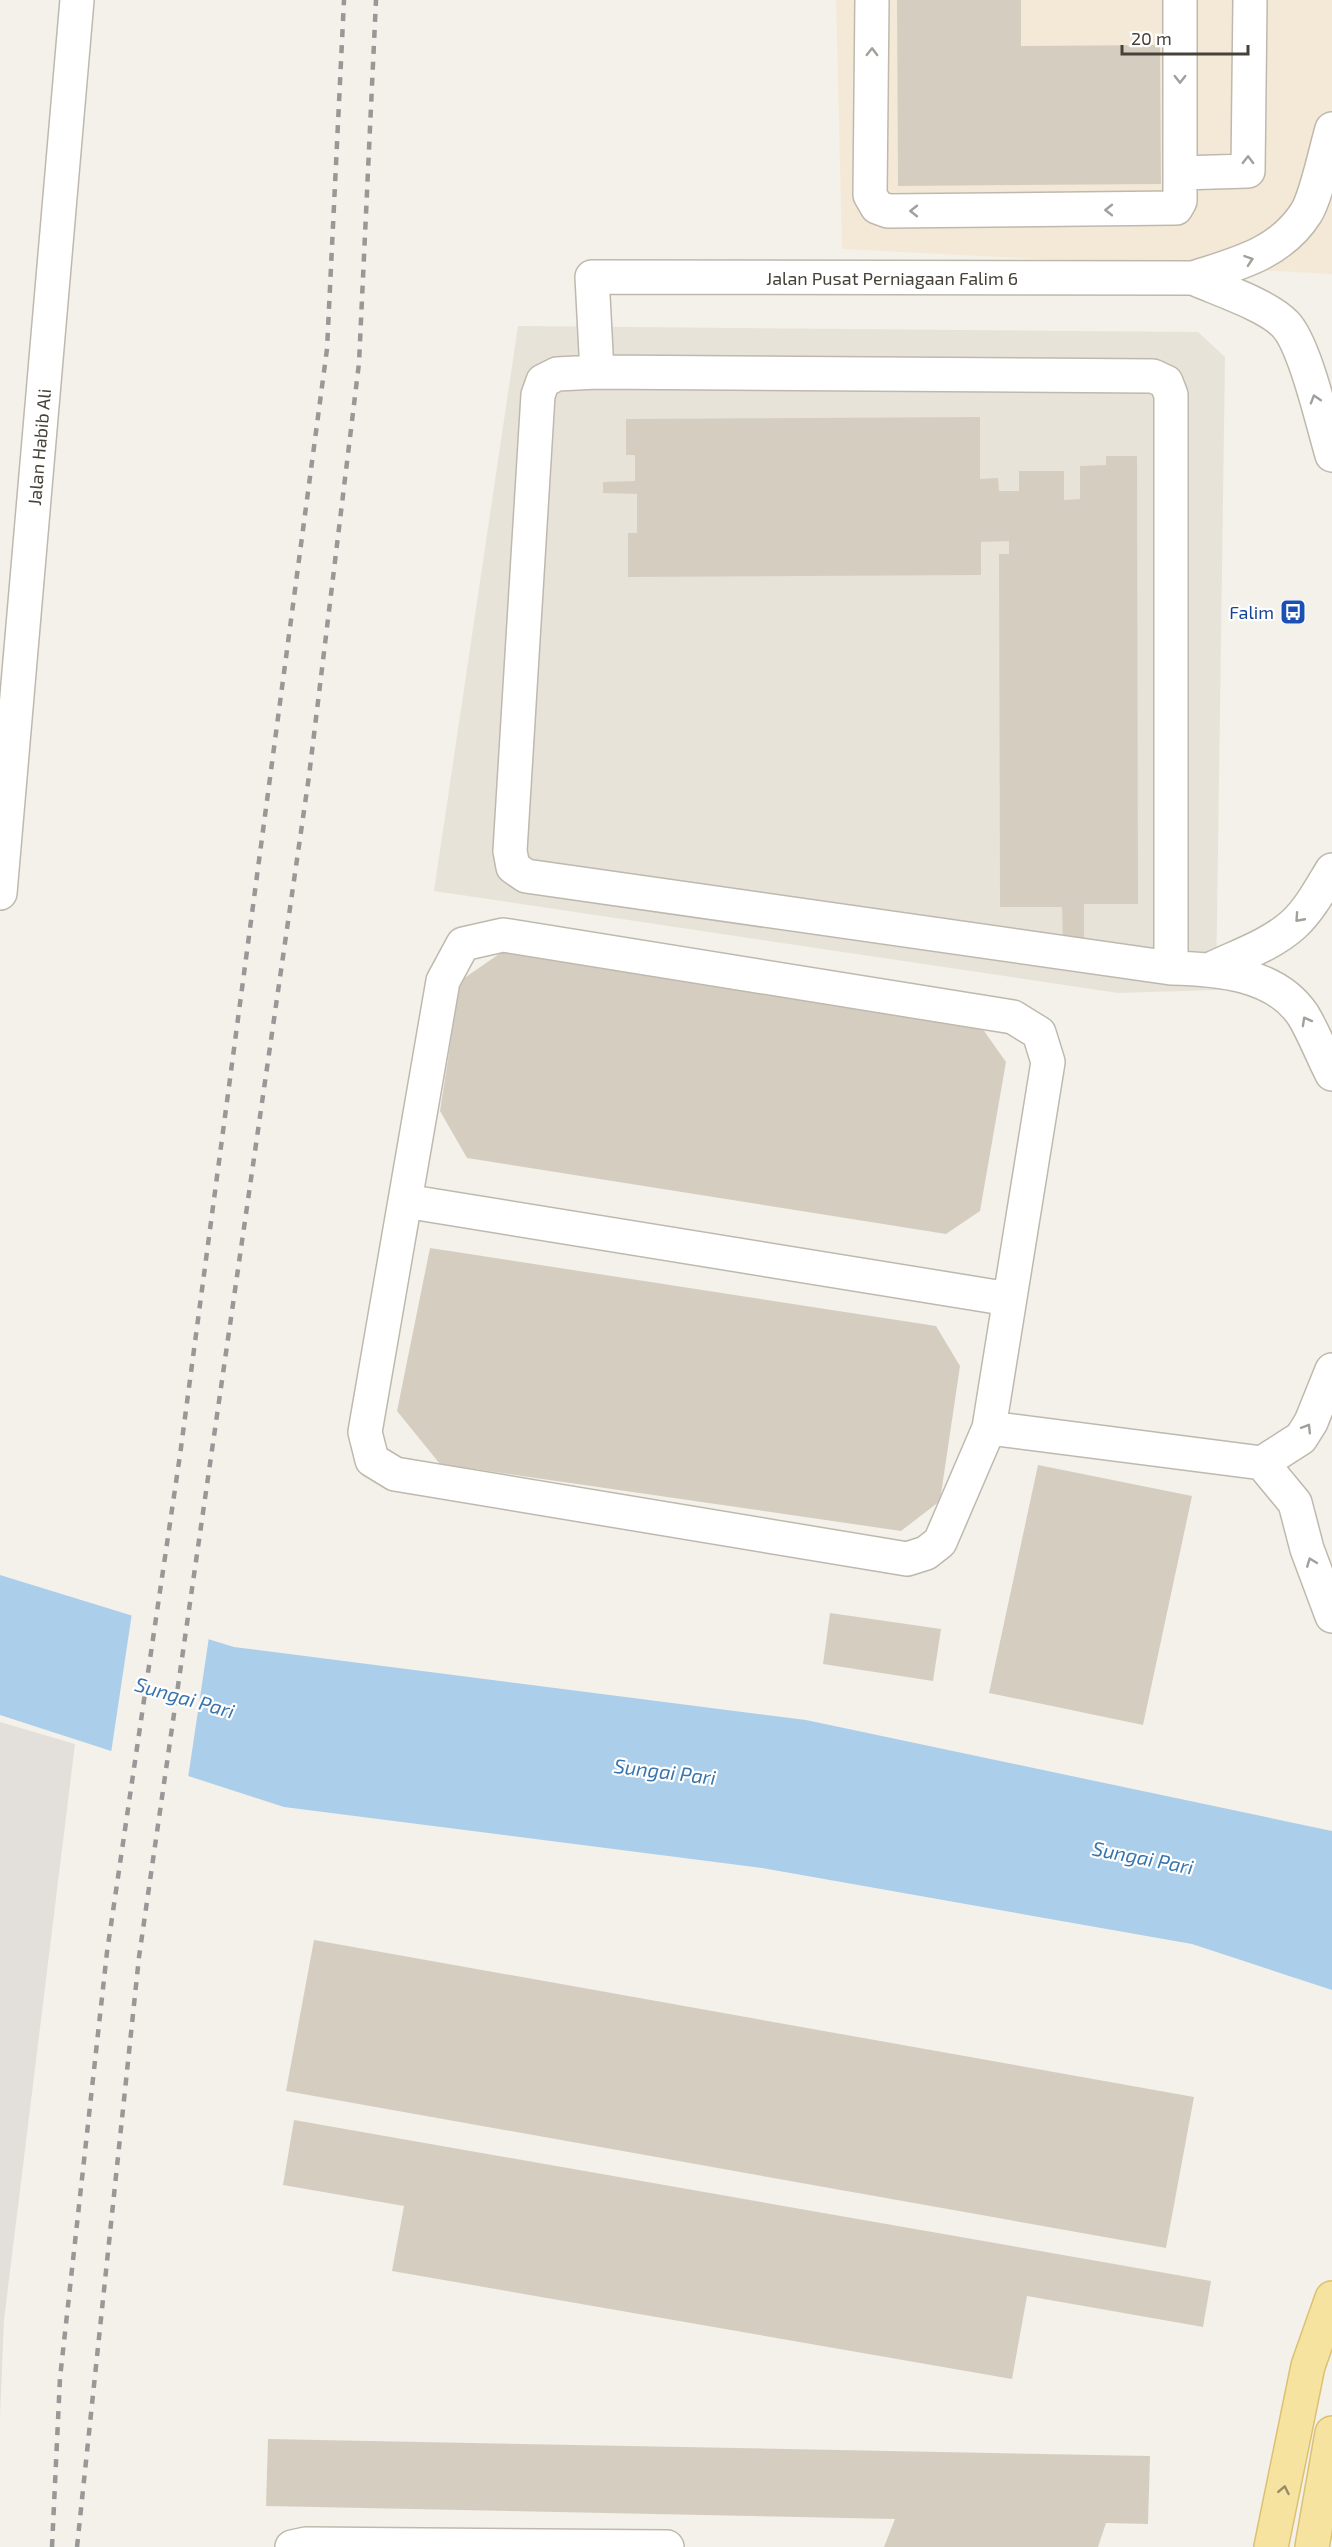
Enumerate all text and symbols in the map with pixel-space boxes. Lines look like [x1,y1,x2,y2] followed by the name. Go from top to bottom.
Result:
[1122,18,1248,56] scale bar
[1131,27,1172,49] text: 20 m
[865,47,878,56] one-way arrow
[1174,75,1186,84] one-way arrow
[1242,155,1254,164] one-way arrow
[1104,204,1113,216] one-way arrow
[909,205,918,217] one-way arrow
[1243,254,1254,267] one-way arrow
[766,267,1018,289] street label: Jalan Pusat Perniagaan Falim 6
[23,388,55,506] street label: Jalan Habib Ali
[1310,394,1322,405] one-way arrow
[1278,597,1308,627] bus stop icon: Falim
[1229,601,1274,623] place label: Falim
[1295,911,1306,922] one-way arrow
[1302,1017,1313,1028] one-way arrow
[1300,1423,1311,1434] one-way arrow
[1306,1557,1319,1567] one-way arrow
[132,1671,238,1723] water label: Sungai Pari
[613,1753,717,1789] water label: Sungai Pari
[1090,1835,1196,1879] water label: Sungai Pari
[1277,2485,1290,2495] one-way arrow

